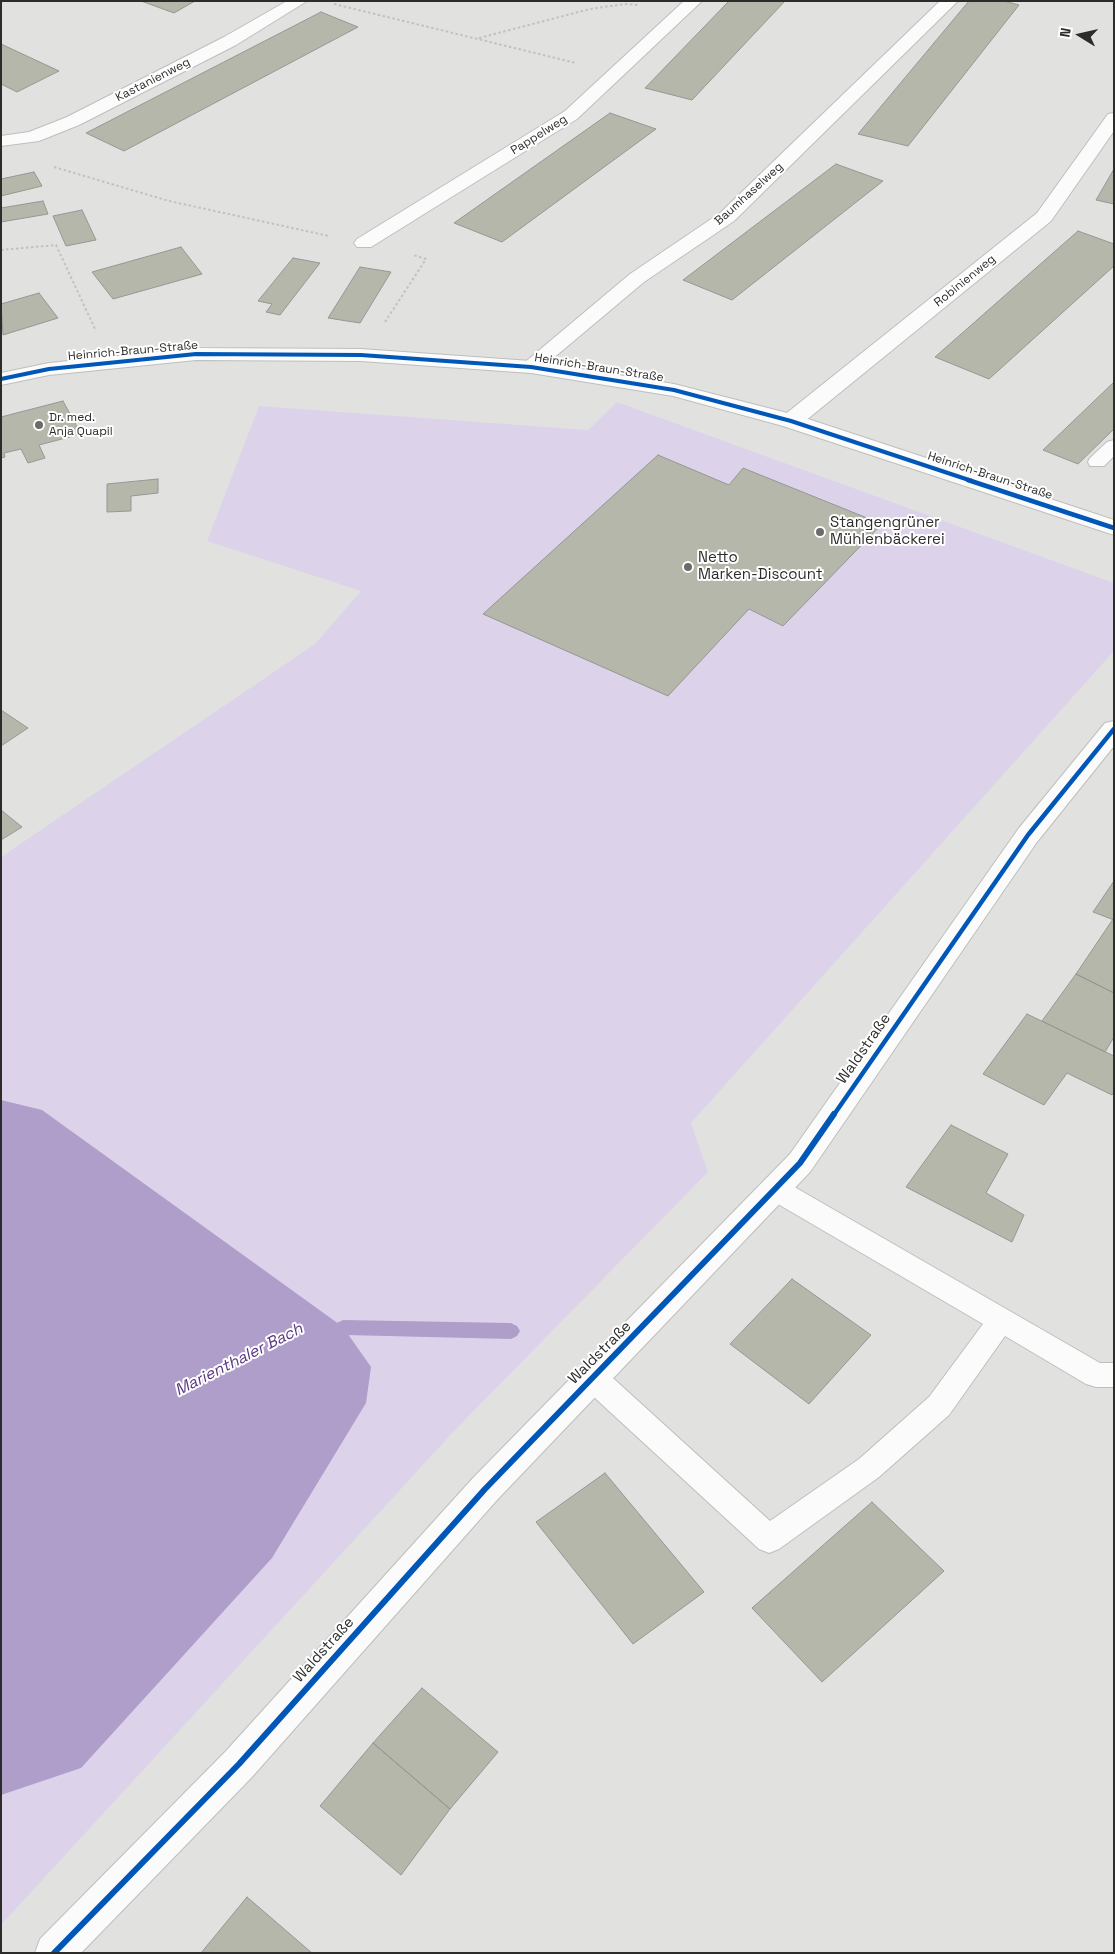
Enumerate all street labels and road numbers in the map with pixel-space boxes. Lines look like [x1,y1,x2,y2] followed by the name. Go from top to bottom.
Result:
[113,55,193,105] street label: Kastanienweg
[508,112,570,158] street label: Pappelweg
[712,159,786,229] street label: Baumhaselweg
[931,252,999,310] street label: Robinienweg
[67,338,199,364] street label: Heinrich-Braun-Straße
[533,351,665,385] street label: Heinrich-Braun-Straße
[926,449,1054,503] street label: Heinrich-Braun-Straße
[833,1010,895,1088] street label: Waldstraße
[565,1318,635,1388] street label: Waldstraße
[290,1614,358,1686] street label: Waldstraße

